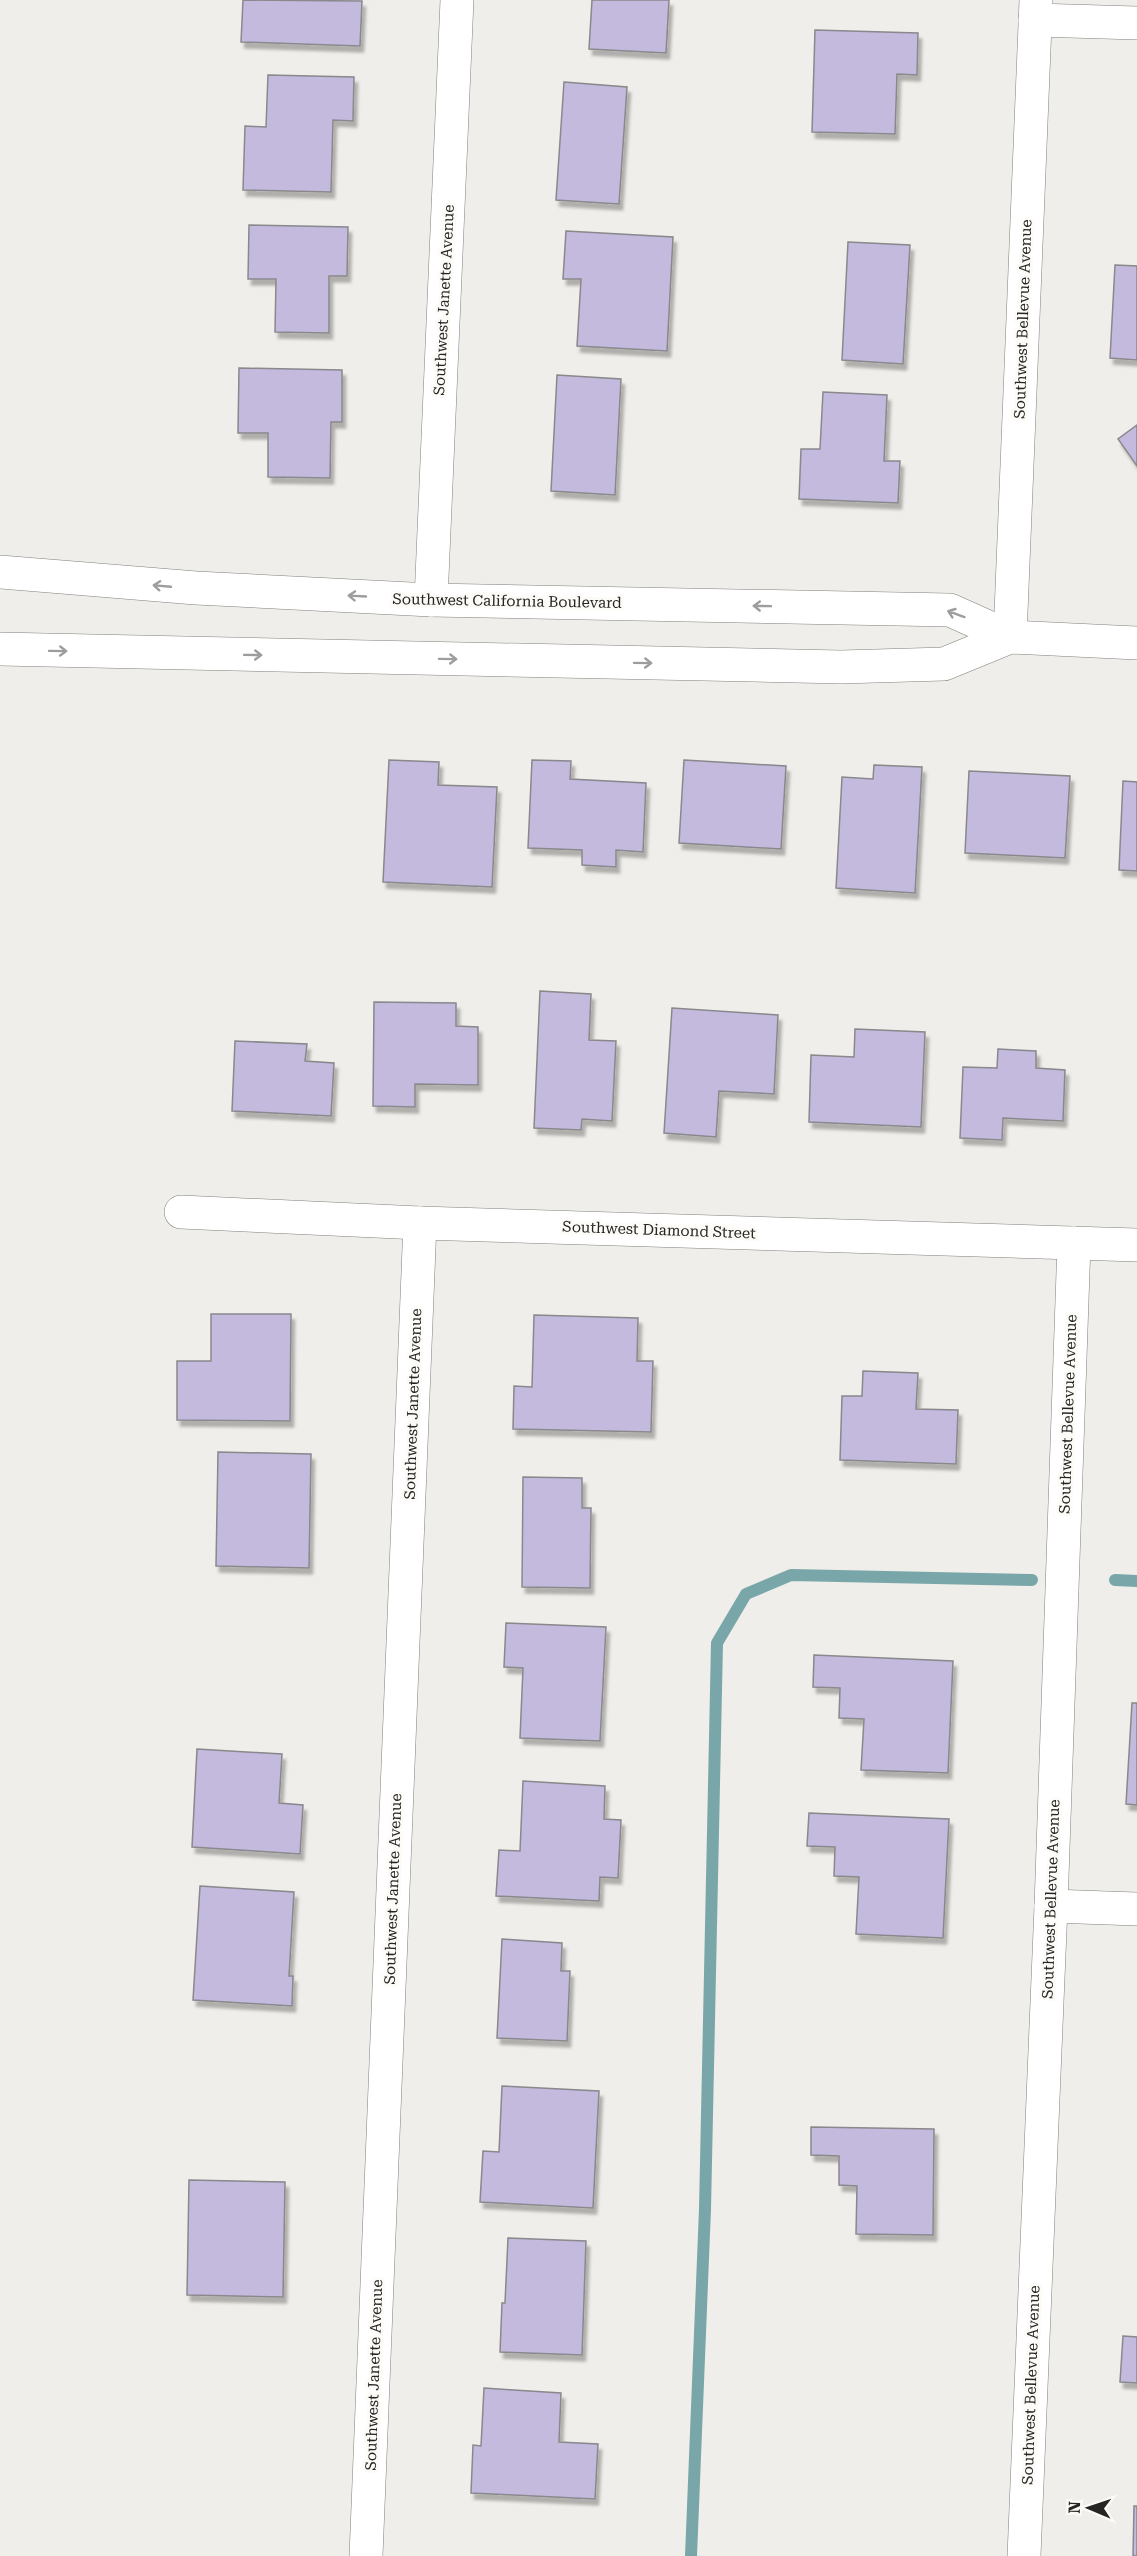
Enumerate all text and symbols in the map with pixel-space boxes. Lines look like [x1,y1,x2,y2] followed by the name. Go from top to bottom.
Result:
[430,204,458,396] street label: Southwest Janette Avenue
[1011,219,1035,419] street label: Southwest Bellevue Avenue
[153,580,173,591] one-way arrow
[392,590,622,612] street label: Southwest California Boulevard
[348,591,368,602] one-way arrow
[752,600,772,612] one-way arrow
[947,607,966,618] one-way arrow
[48,645,68,656] one-way arrow
[243,649,263,660] one-way arrow
[438,653,458,664] one-way arrow
[633,657,653,668] one-way arrow
[562,1218,756,1242] street label: Southwest Diamond Street
[401,1308,425,1500] street label: Southwest Janette Avenue
[1056,1314,1080,1514] street label: Southwest Bellevue Avenue
[381,1793,405,1985] street label: Southwest Janette Avenue
[1039,1799,1063,1999] street label: Southwest Bellevue Avenue
[362,2279,386,2471] street label: Southwest Janette Avenue
[1019,2285,1043,2485] street label: Southwest Bellevue Avenue
[1059,2478,1119,2538] north arrow
[1065,2501,1084,2514] text: N

